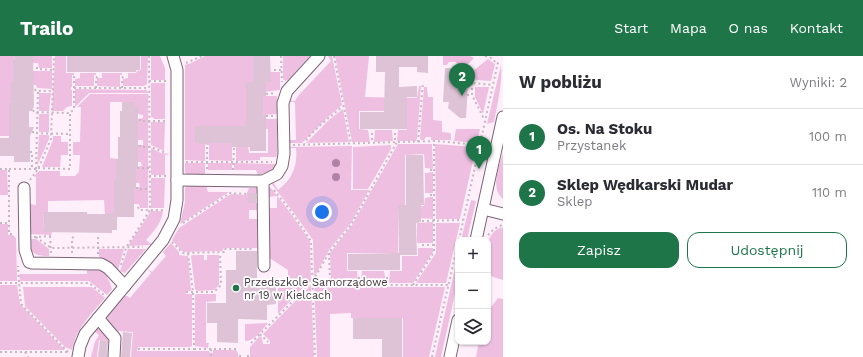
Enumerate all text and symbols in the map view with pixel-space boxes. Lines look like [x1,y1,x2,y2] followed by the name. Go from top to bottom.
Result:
[20,17,73,40] text: Trailo
[614,20,648,36] text: Start
[670,20,707,36] text: Mapa
[729,20,768,36] text: O nas
[790,20,843,36] text: Kontakt
[449,63,475,96] pin: 2
[519,72,602,92] text: W pobliżu
[790,75,847,90] text: Wyniki: 2
[557,120,652,138] text: Os. Na Stoku
[529,129,535,144] text: 1
[809,129,847,144] text: 100 m
[466,136,492,169] pin: 1
[557,138,626,153] text: Przystanek
[557,176,733,194] text: Sklep Wędkarski Mudar
[528,185,536,200] text: 2
[812,185,847,200] text: 110 m
[557,194,592,209] text: Sklep
[312,202,332,222] your location
[519,232,679,268] button: Zapisz
[687,232,847,268] button: Udostępnij
[455,237,491,345] map controls
[455,237,491,273] button: +
[455,273,491,309] button: −
[244,276,388,302] place label: Przedszkole Samorządowe nr 19 w Kielcach
[231,283,241,293] marker: Przedszkole Samorządowe nr 19 w Kielcach
[455,309,491,345] button: layers

